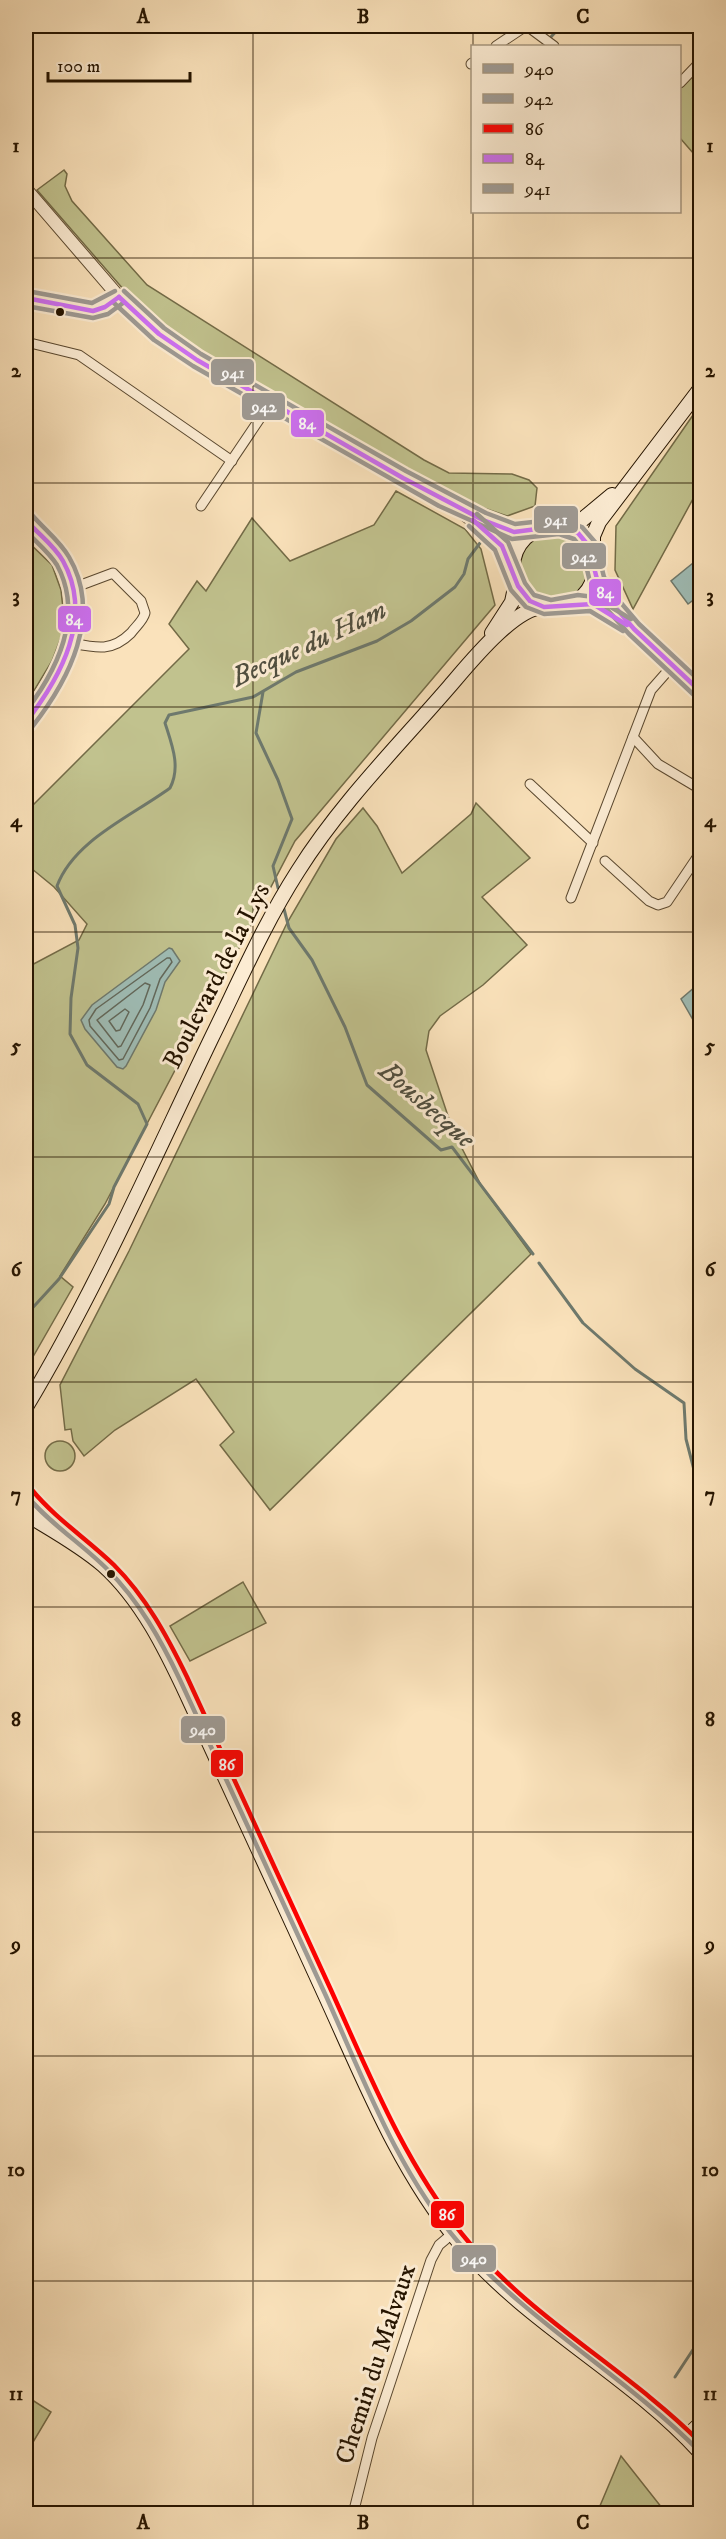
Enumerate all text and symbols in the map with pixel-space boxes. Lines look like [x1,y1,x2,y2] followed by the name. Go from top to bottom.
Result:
[136,5,151,30] text: A
[357,5,369,30] text: B
[576,5,590,30] text: C
[48,45,190,83] scale bar
[471,45,681,213] legend
[57,56,100,78] text: 100 m
[524,59,554,81] text: 940
[524,89,553,111] text: 942
[525,119,544,141] text: 86
[12,134,20,159] text: 1
[706,134,714,159] text: 1
[525,149,545,171] text: 84
[524,179,551,201] text: 941
[54,306,66,318] unlabelled marker
[210,358,255,386] line badge: 941
[11,359,22,384] text: 2
[705,359,716,384] text: 2
[220,363,245,383] text: 941
[241,392,286,421] line badge: 942
[250,397,278,417] text: 942
[290,409,325,438] line badge: 84
[298,414,316,434] text: 84
[533,505,579,534] line badge: 941
[543,510,568,530] text: 941
[561,542,607,570] line badge: 942
[570,547,598,567] text: 942
[588,578,622,607] line badge: 84
[596,583,614,603] text: 84
[12,584,20,609] text: 3
[706,584,714,609] text: 3
[225,593,392,695] water label: Becque du Ham
[57,605,92,633] line badge: 84
[65,610,83,630] text: 84
[10,809,23,834] text: 4
[704,809,717,834] text: 4
[156,878,278,1074] street label: Boulevard de la Lys
[10,1034,21,1059] text: 5
[704,1034,715,1059] text: 5
[371,1054,482,1156] water label: Bousbecque
[11,1258,23,1283] text: 6
[705,1258,717,1283] text: 6
[11,1483,21,1508] text: 7
[705,1483,715,1508] text: 7
[105,1568,117,1580] unlabelled marker
[11,1708,21,1733] text: 8
[705,1708,715,1733] text: 8
[180,1715,226,1744] line badge: 940
[189,1720,216,1740] text: 940
[210,1749,244,1778] line badge: 86
[219,1755,237,1775] text: 86
[9,1933,21,1958] text: 9
[703,1933,715,1958] text: 9
[7,2158,25,2183] text: 10
[701,2158,719,2183] text: 10
[430,2200,465,2229] line badge: 86
[439,2205,457,2225] text: 86
[451,2244,497,2273] line badge: 940
[460,2249,487,2269] text: 940
[328,2260,424,2468] street label: Chemin du Malvaux
[9,2382,23,2407] text: 11
[703,2382,717,2407] text: 11
[136,2511,151,2536] text: A
[357,2511,369,2536] text: B
[576,2511,590,2536] text: C

